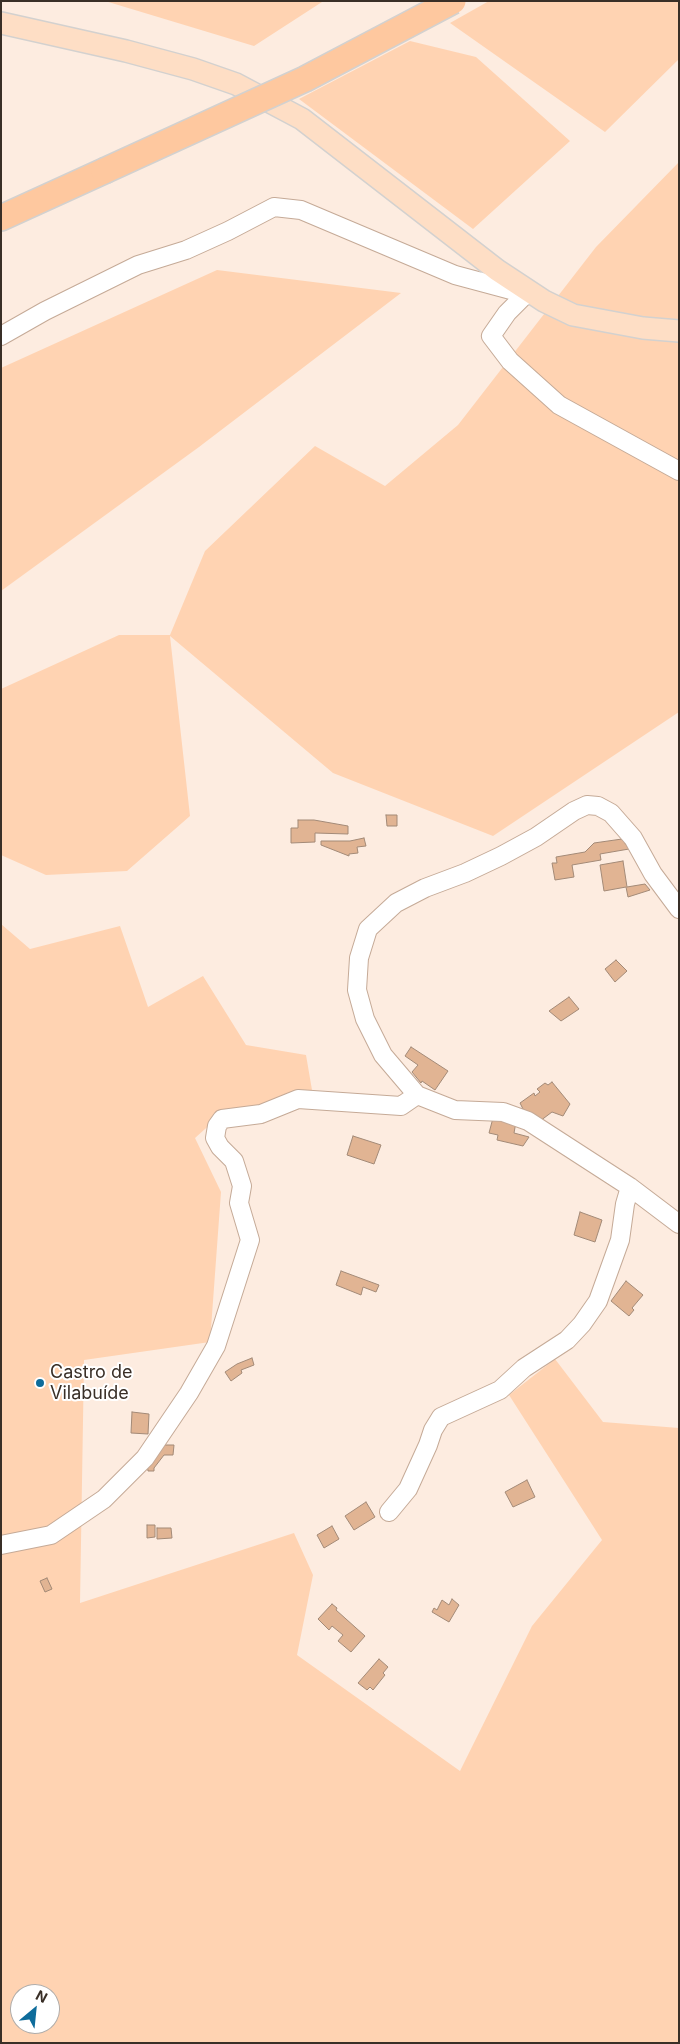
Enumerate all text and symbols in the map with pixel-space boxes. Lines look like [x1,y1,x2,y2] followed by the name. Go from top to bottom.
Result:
[50,1362,132,1405] place label: Castro de Vilabuíde
[34,1377,46,1389] marker: Castro de Vilabuíde
[10,1984,60,2034] north arrow
[33,1986,51,2006] text: N

